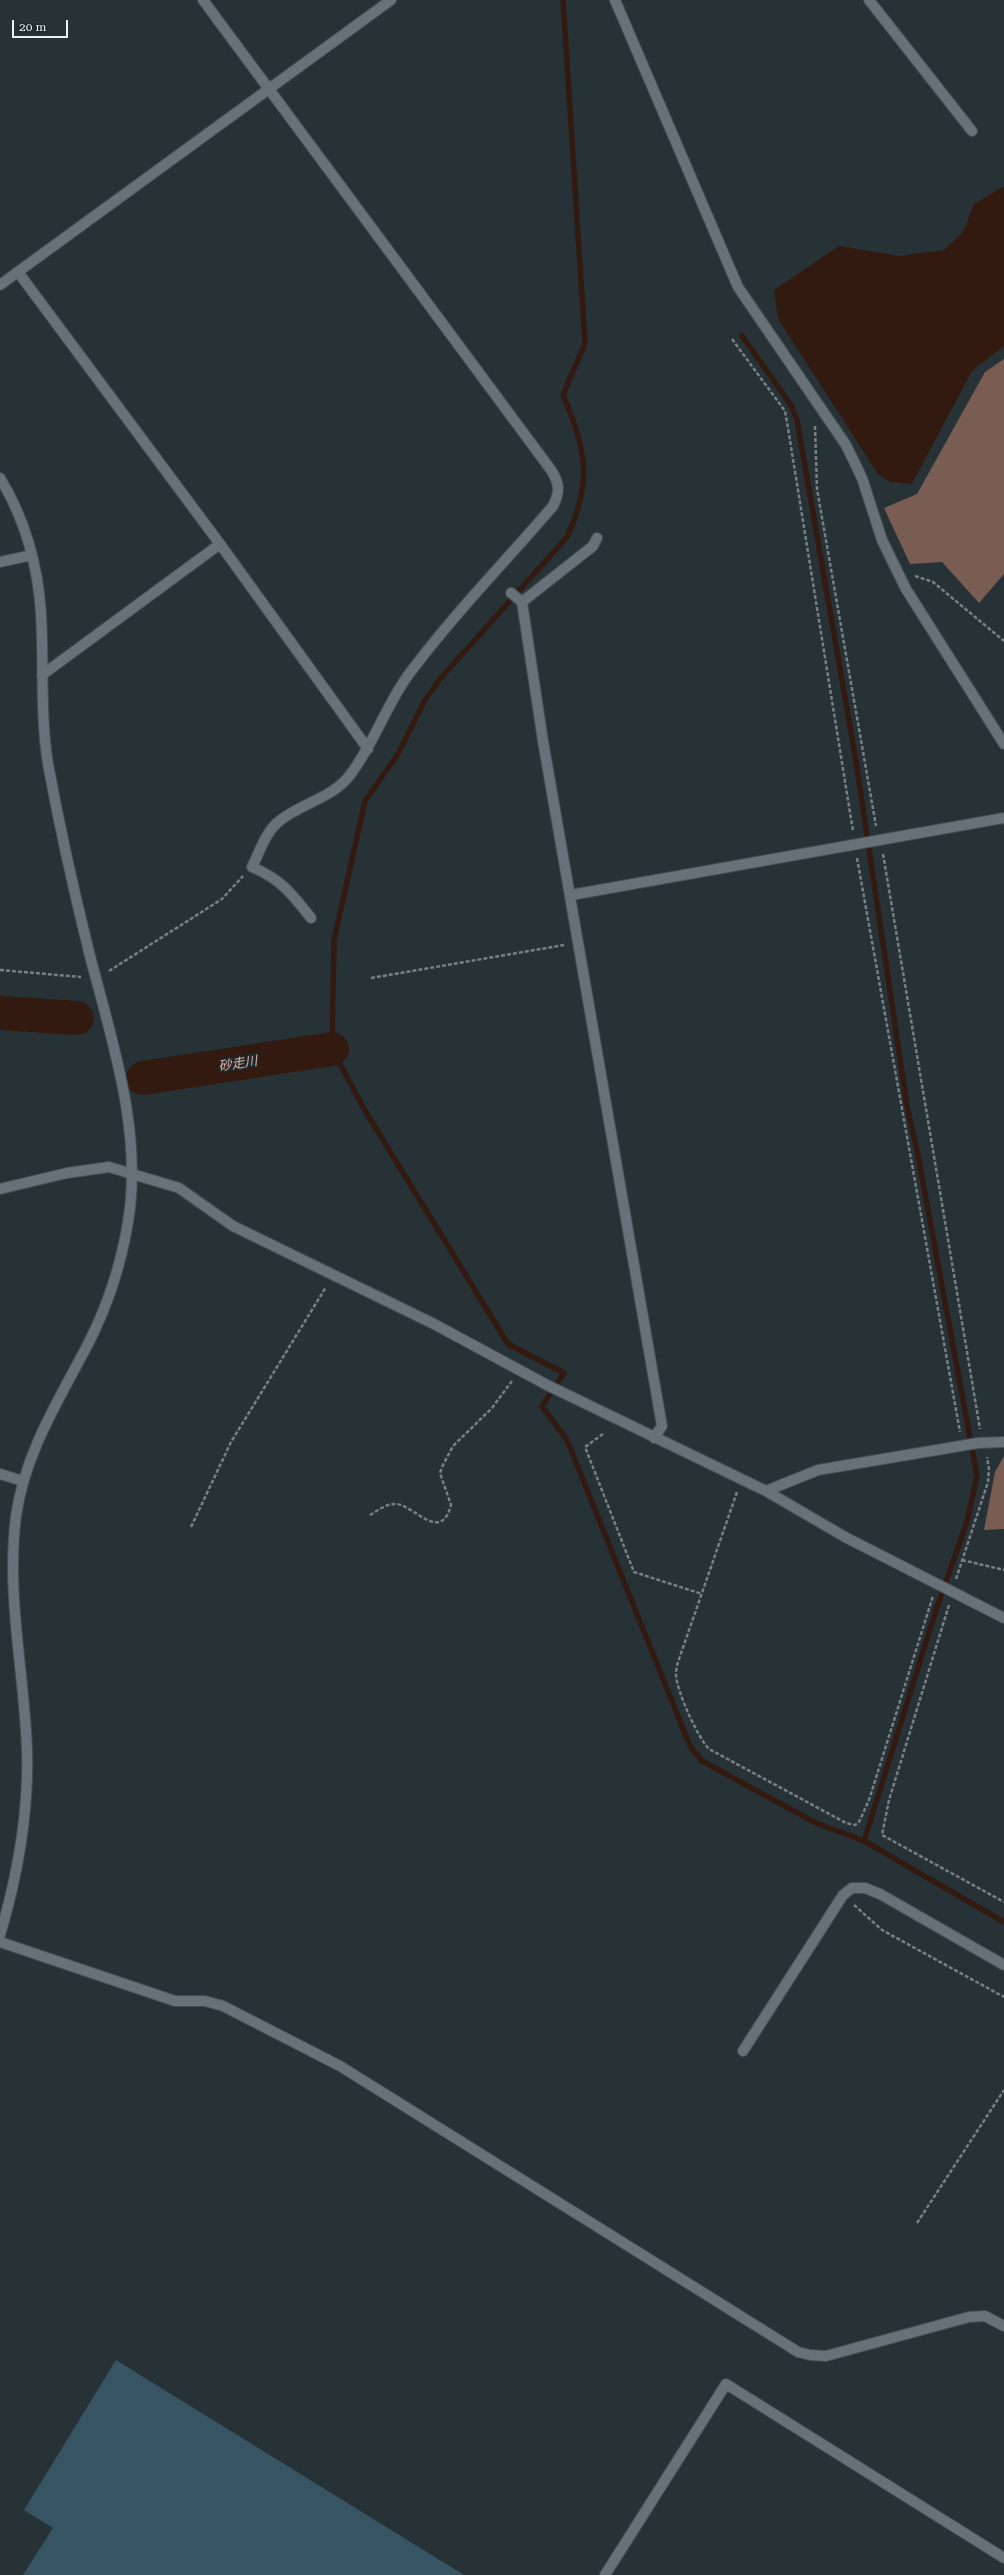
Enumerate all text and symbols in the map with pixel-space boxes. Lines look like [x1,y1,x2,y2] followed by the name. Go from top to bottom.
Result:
[14,12,70,38] scale bar
[19,20,46,34] text: 20 m
[218,1053,258,1075] water label: 砂走川

